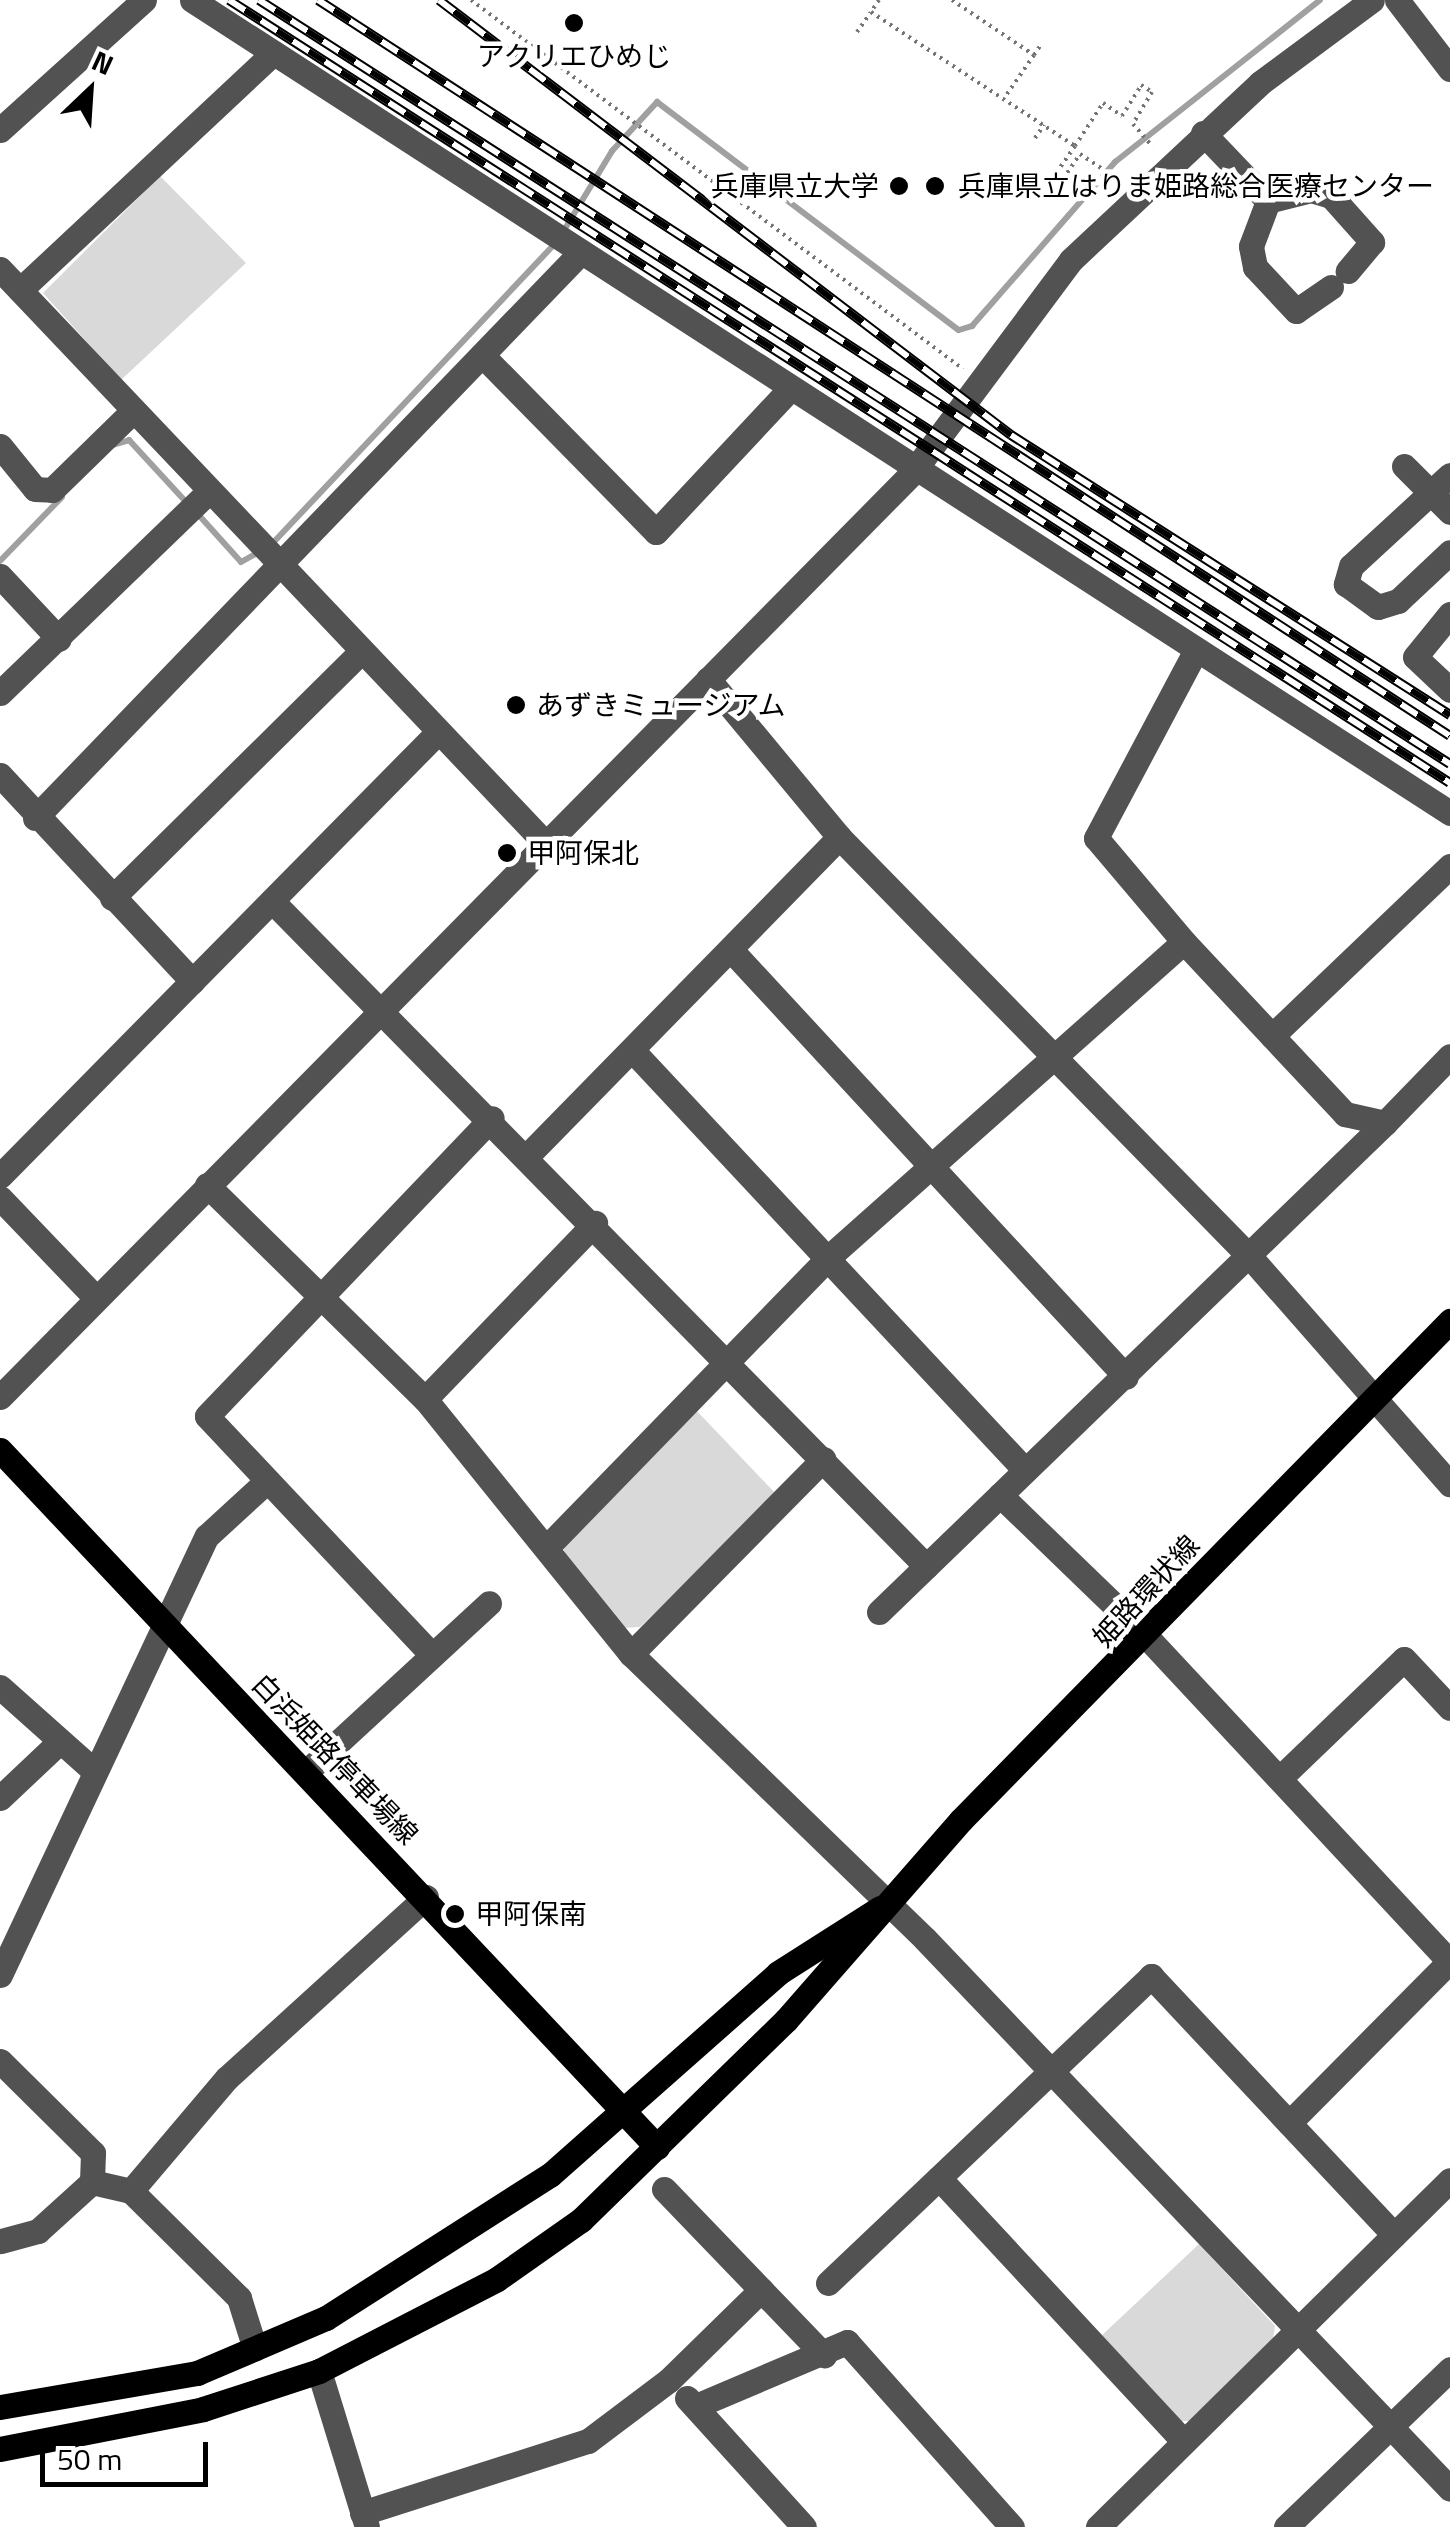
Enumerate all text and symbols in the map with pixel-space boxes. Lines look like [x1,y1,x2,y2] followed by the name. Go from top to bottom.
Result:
[563,12,585,34] marker: アクリエひめじ
[85,39,121,86] text: N
[476,39,672,73] place label: アクリエひめじ
[40,40,140,140] north arrow
[711,169,879,203] place label: 兵庫県立大学
[958,169,1434,203] place label: 兵庫県立はりま姫路総合医療センター
[922,173,948,199] marker: 兵庫県立はりま姫路総合医療センター
[888,175,910,197] marker: 兵庫県立大学
[536,688,788,722] place label: あずきミュージアム
[505,694,527,716] marker: あずきミュージアム
[527,836,639,870] place label: 甲阿保北
[496,842,518,864] marker: 甲阿保北
[1086,1528,1206,1654] street label: 姫路環状線
[245,1667,425,1851] street label: 白浜姫路停車場線
[475,1897,587,1931] place label: 甲阿保南
[444,1903,466,1925] marker: 甲阿保南
[45,2422,212,2484] scale bar
[57,2436,122,2482] text: 50 m

